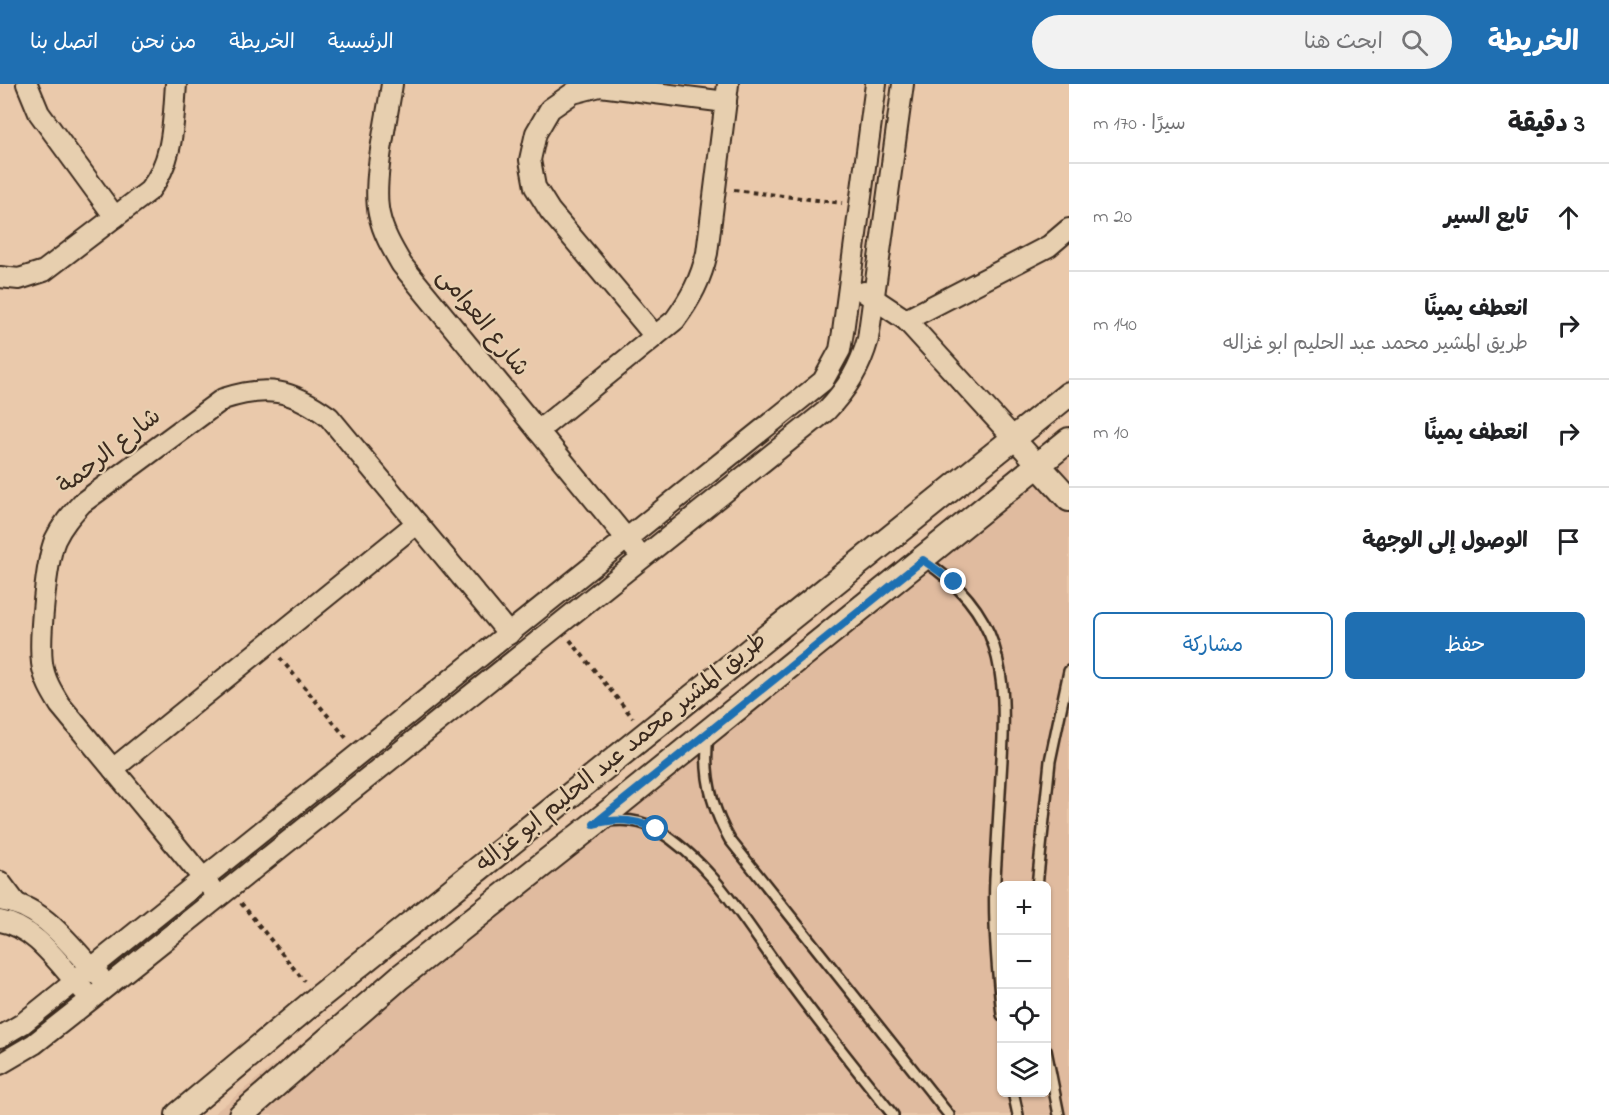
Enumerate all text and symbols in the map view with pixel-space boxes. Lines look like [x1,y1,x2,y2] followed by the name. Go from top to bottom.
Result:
[1032,15,1452,69] search box
[1488,23,1579,64] text: الخريطة
[1398,26,1431,59] icon: search
[1304,27,1383,59] text: ابحث هنا
[30,28,98,58] text: اتصل بنا
[131,28,196,58] text: من نحن
[229,28,295,58] text: الخريطة
[328,28,394,58] text: الرئيسية
[1508,106,1585,144] text: 3 دقيقة
[1093,110,1186,139] text: سيرًا · 170 m
[1552,201,1585,234] icon: ahead
[1444,202,1528,234] text: تابع السير
[1093,203,1132,232] text: 20 m
[427,261,537,385] street label: شارع العوامى
[1424,294,1528,326] text: انعطف يمينًا
[1552,309,1585,342] icon: right
[1093,311,1137,340] text: 140 m
[1223,330,1528,359] text: طريق المشير محمد عبد الحليم ابو غزاله
[51,400,169,504] street label: شارع الرحمة
[1552,417,1585,450] icon: right
[1424,418,1528,450] text: انعطف يمينًا
[1093,419,1129,448] text: 10 m
[1552,525,1585,558] icon: arrive
[1362,526,1528,558] text: الوصول إلى الوجهة
[940,568,966,594] route end
[1093,612,1333,679] button: مشاركة
[1345,612,1585,679] button: حفظ
[469,624,775,882] street label: طريق المشير محمد عبد الحليم ابو غزاله
[642,815,668,841] route start
[997,881,1051,1097] map controls
[997,881,1051,935] button: +
[997,935,1051,989] button: −
[997,989,1051,1043] button: locate
[997,1043,1051,1097] button: layers

